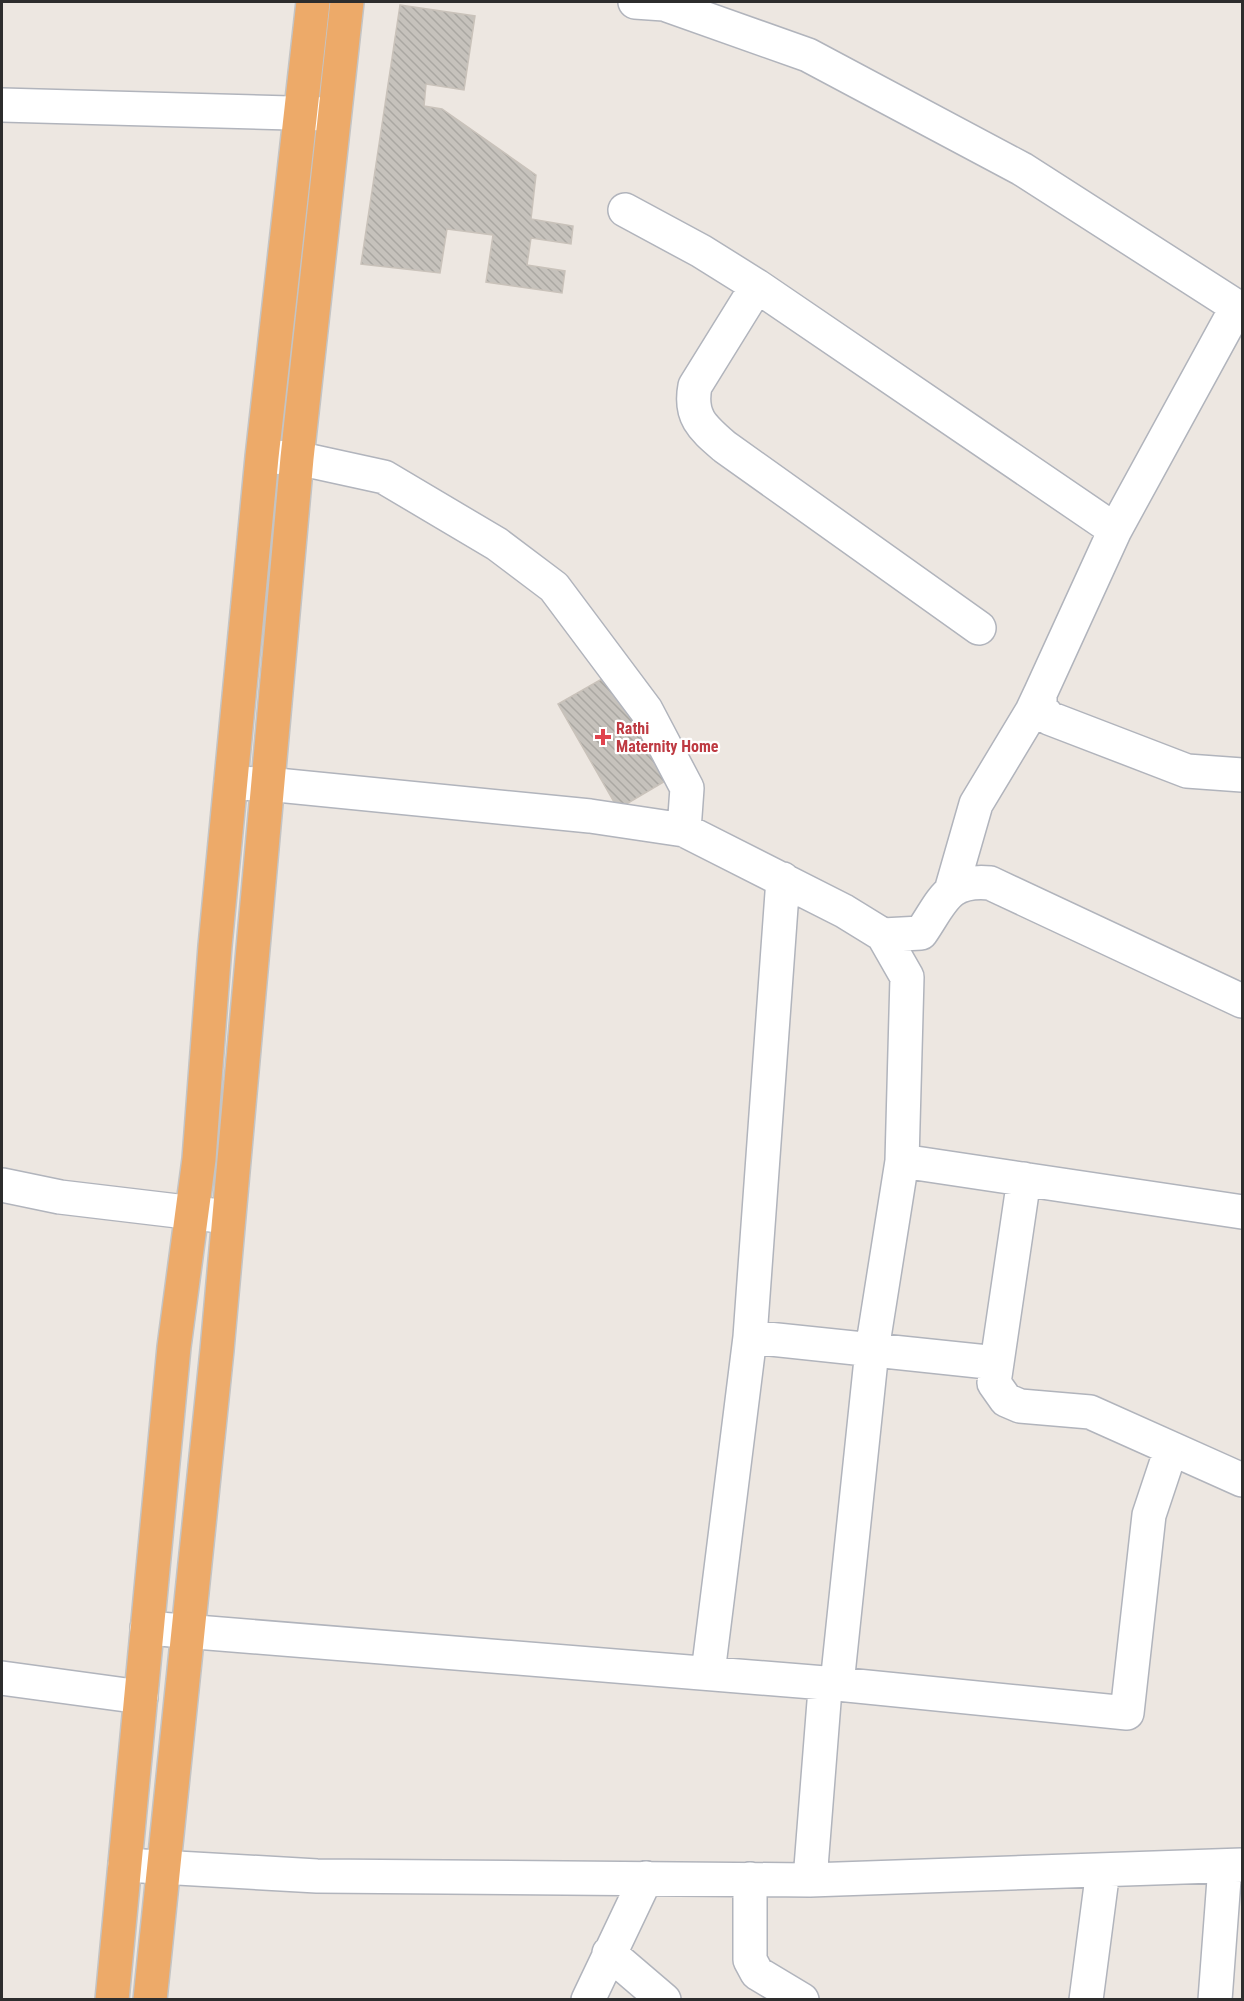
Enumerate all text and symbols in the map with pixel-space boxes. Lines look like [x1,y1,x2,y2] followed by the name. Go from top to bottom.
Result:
[616,719,719,756] place label: Rathi Maternity Home
[594,728,612,746] marker: Rathi Maternity Home

